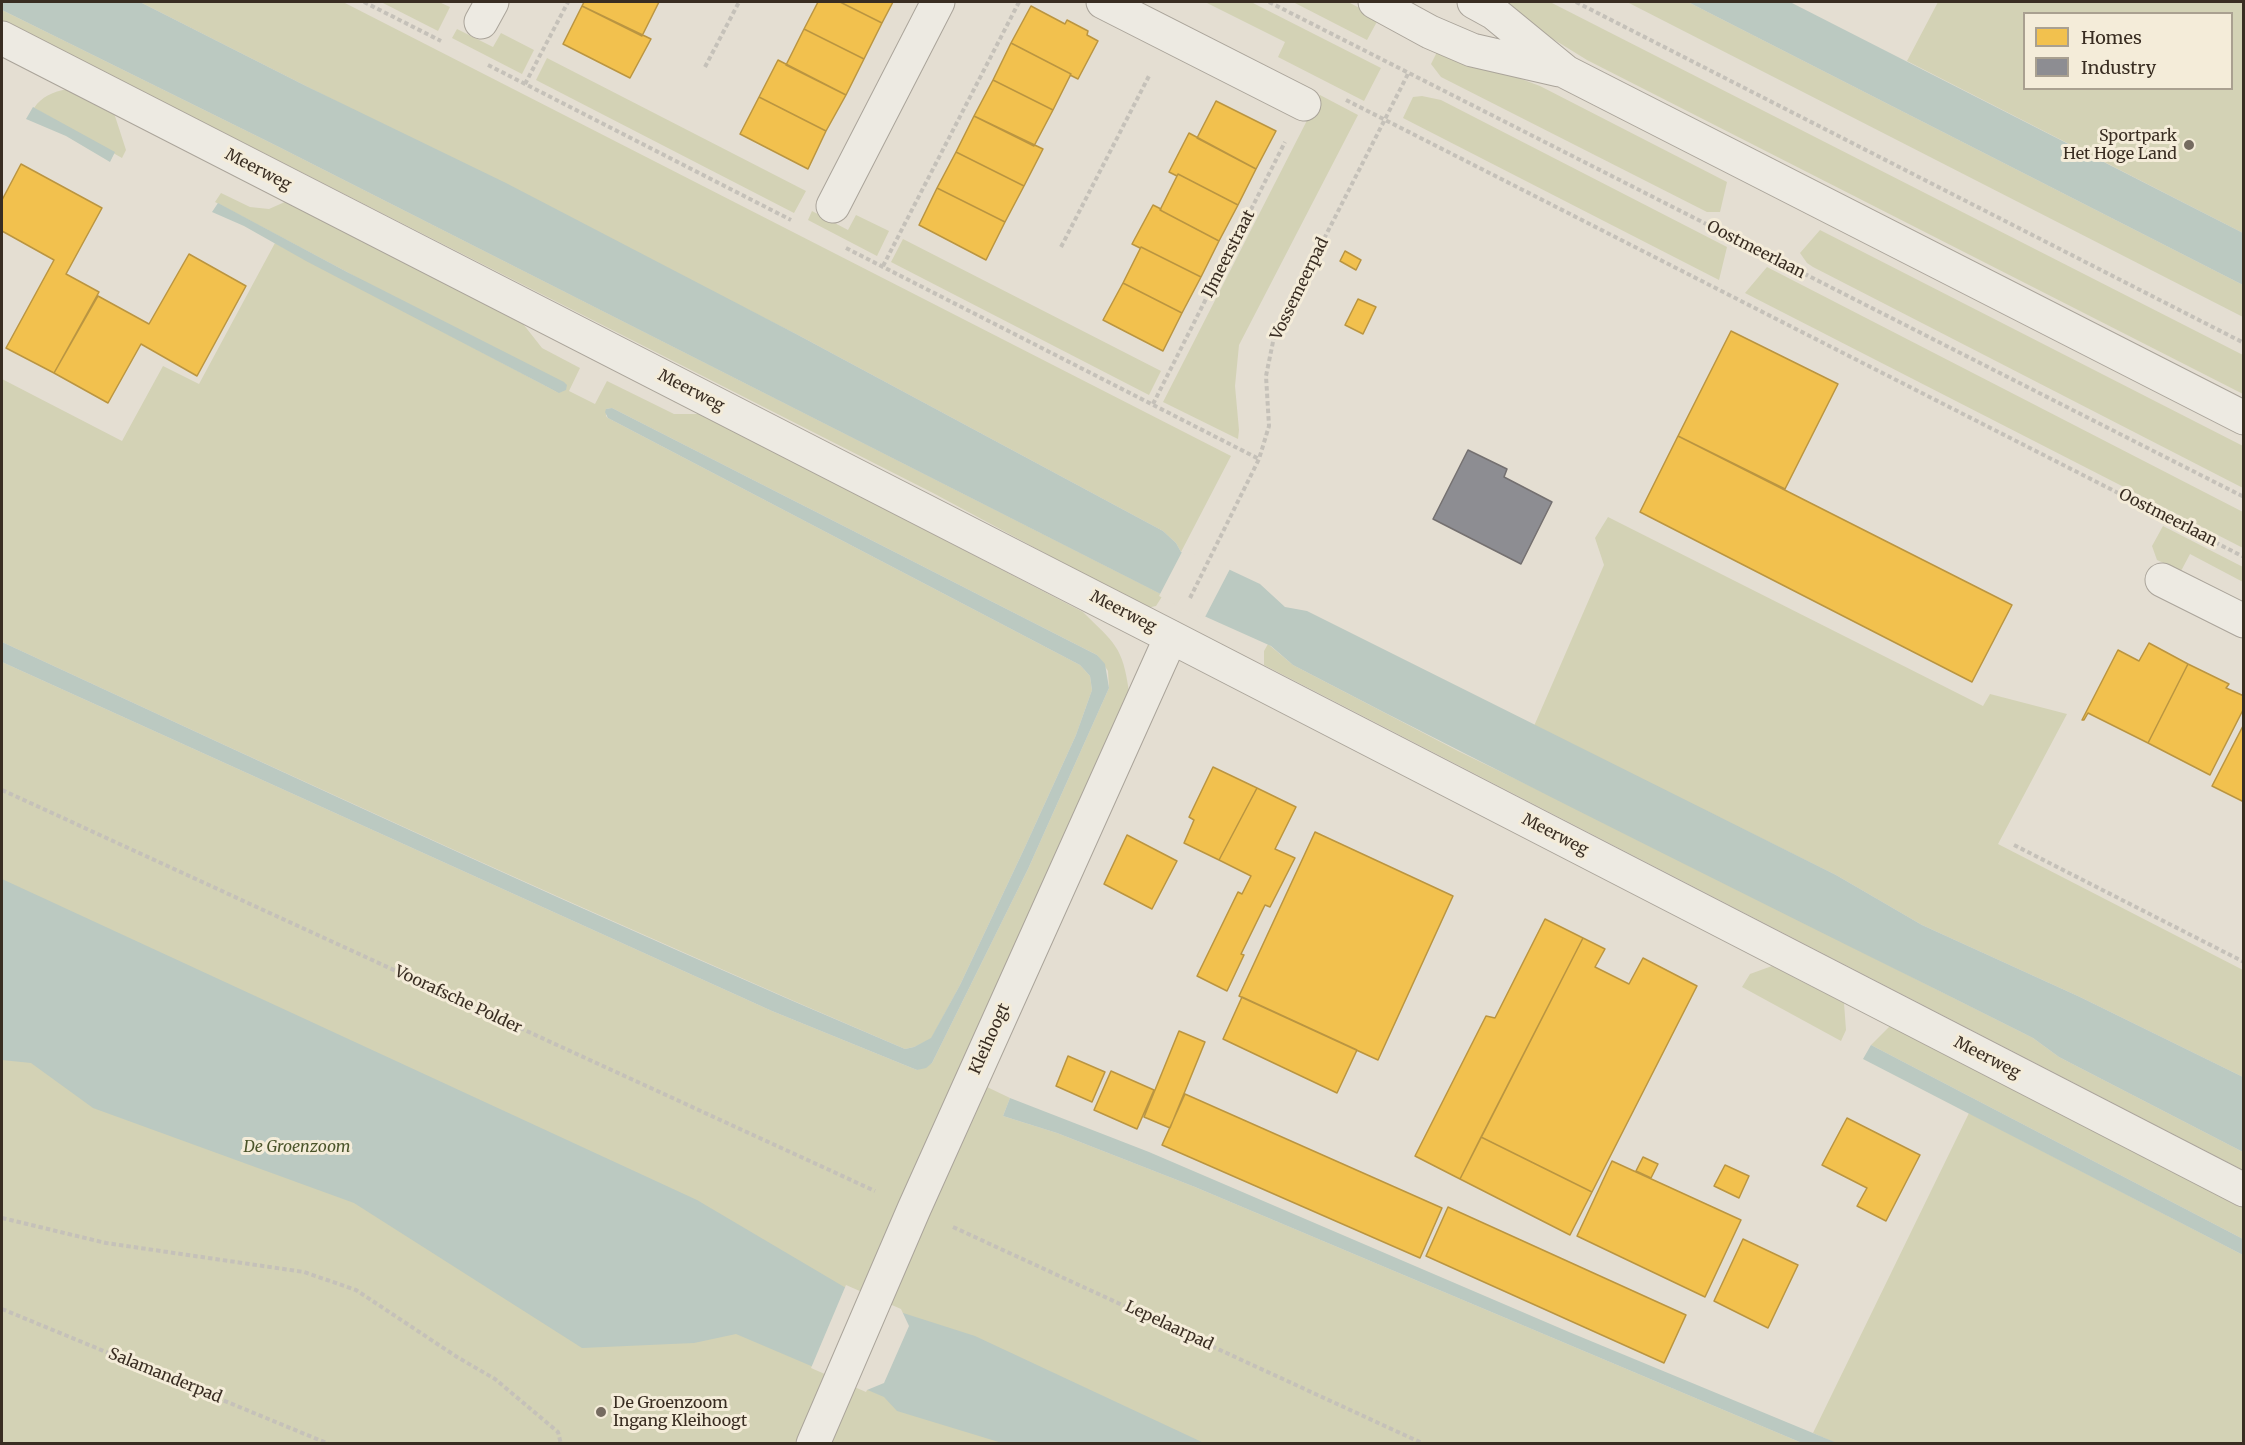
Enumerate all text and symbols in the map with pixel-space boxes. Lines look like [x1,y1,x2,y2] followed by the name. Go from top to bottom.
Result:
[2023,12,2233,90] legend
[2081,26,2142,49] text: Homes
[2081,56,2156,79] text: Industry
[2063,126,2177,164] place label: Sportpark Het Hoge Land
[2182,138,2196,152] marker: Sportpark Het Hoge Land
[222,145,294,195] street label: Meerweg
[1199,207,1259,301] street label: IJmeerstraat
[1704,217,1808,283] street label: Oostmeerlaan
[1267,235,1333,343] street label: Vossemeerpad
[655,366,727,416] street label: Meerweg
[2116,485,2220,551] street label: Oostmeerlaan
[1087,587,1159,637] street label: Meerweg
[1519,810,1591,860] street label: Meerweg
[391,962,525,1038] street label: Voorafsche Polder
[966,1000,1014,1078] street label: Kleihoogt
[1951,1033,2023,1083] street label: Meerweg
[243,1137,351,1157] park label: De Groenzoom
[1122,1297,1216,1355] street label: Lepelaarpad
[105,1344,225,1408] street label: Salamanderpad
[613,1393,747,1431] place label: De Groenzoom Ingang Kleihoogt
[594,1405,608,1419] marker: De Groenzoom Ingang Kleihoogt

